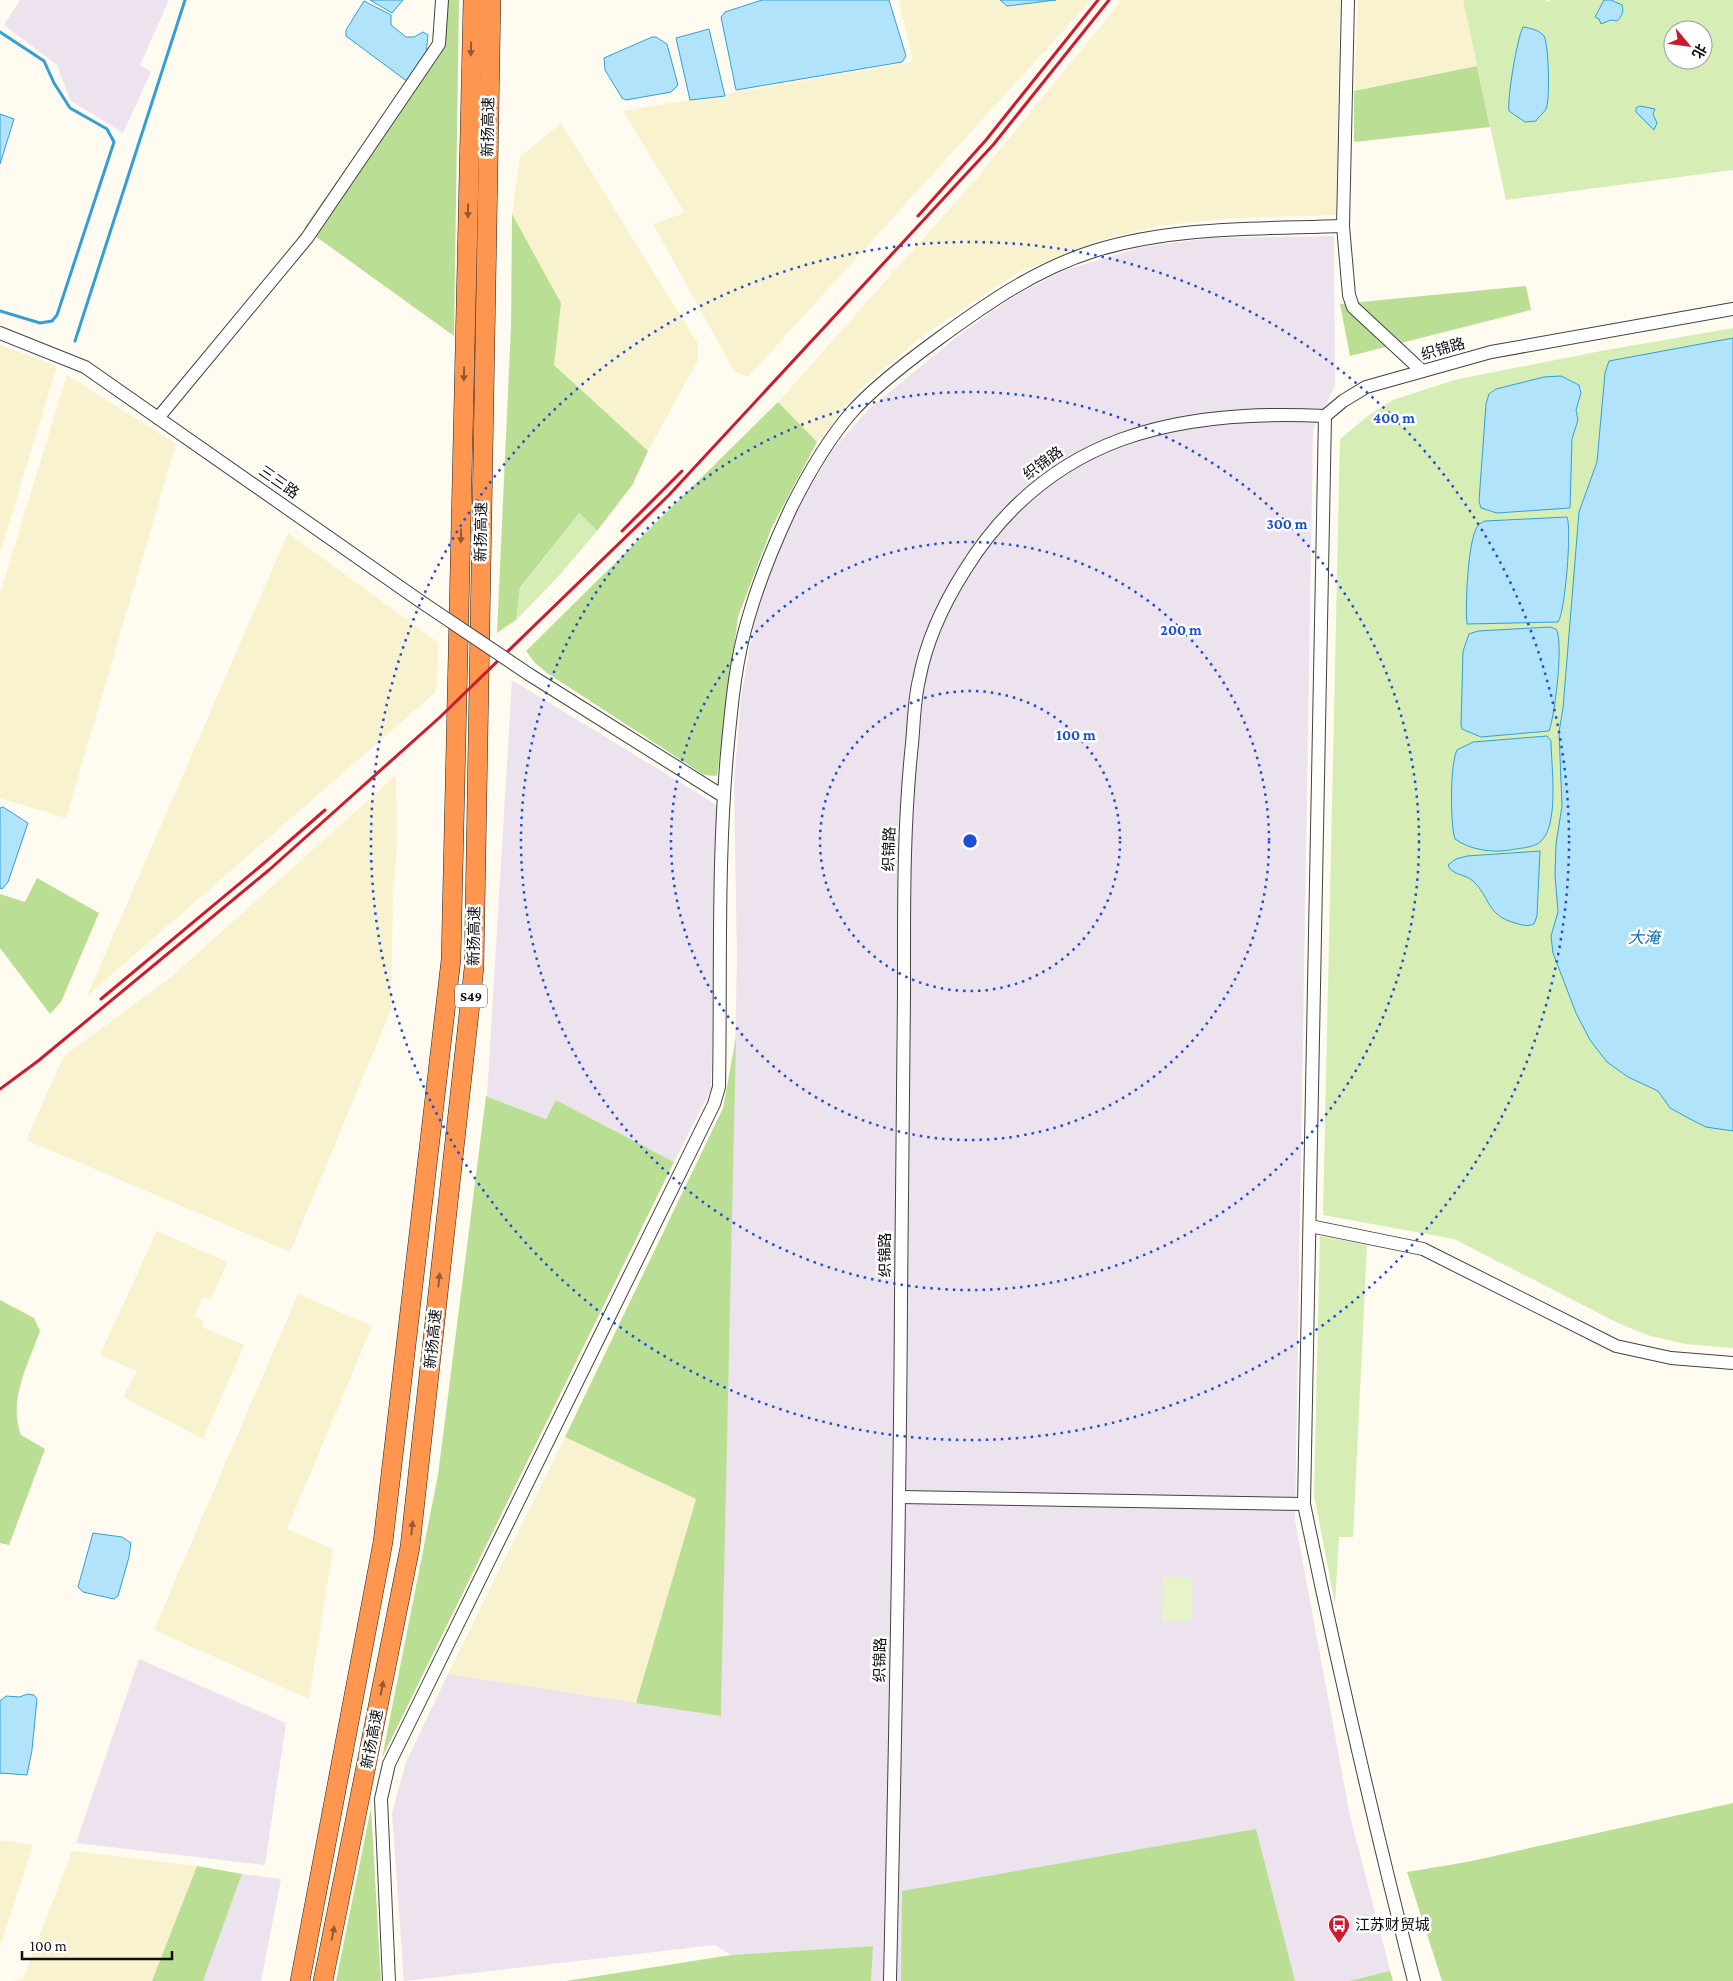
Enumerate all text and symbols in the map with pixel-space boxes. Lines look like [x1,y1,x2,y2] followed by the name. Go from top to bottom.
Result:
[1663,20,1713,70] north arrow
[467,41,475,57] one-way arrow
[1689,41,1710,61] text: 北
[479,97,497,157] street label: 新扬高速
[464,203,472,219] one-way arrow
[1419,335,1467,363] street label: 织锦路
[460,366,468,382] one-way arrow
[1373,410,1415,426] text: 400 m
[1020,443,1066,483] street label: 织锦路
[256,463,302,501] street label: 三三路
[472,502,490,562] street label: 新扬高速
[1266,516,1308,532] text: 300 m
[457,528,465,544] one-way arrow
[1160,622,1202,638] text: 200 m
[1056,727,1096,743] text: 100 m
[880,826,898,872] street label: 织锦路
[961,832,979,850] centre of rings
[465,906,483,966] street label: 新扬高速
[1628,929,1663,946] water label: 大淹
[455,984,487,1008] road number: S49
[877,1232,893,1278] street label: 织锦路
[435,1272,443,1288] one-way arrow
[422,1308,444,1370] street label: 新扬高速
[408,1520,416,1536] one-way arrow
[872,1637,888,1683] street label: 织锦路
[378,1680,386,1696] one-way arrow
[358,1708,386,1770] street label: 新扬高速
[1327,1913,1351,1944] bus stop icon: 江苏财贸城
[1355,1917,1430,1933] place label: 江苏财贸城
[329,1926,337,1941] one-way arrow
[22,1928,172,1960] scale bar
[30,1938,67,1954] text: 100 m

